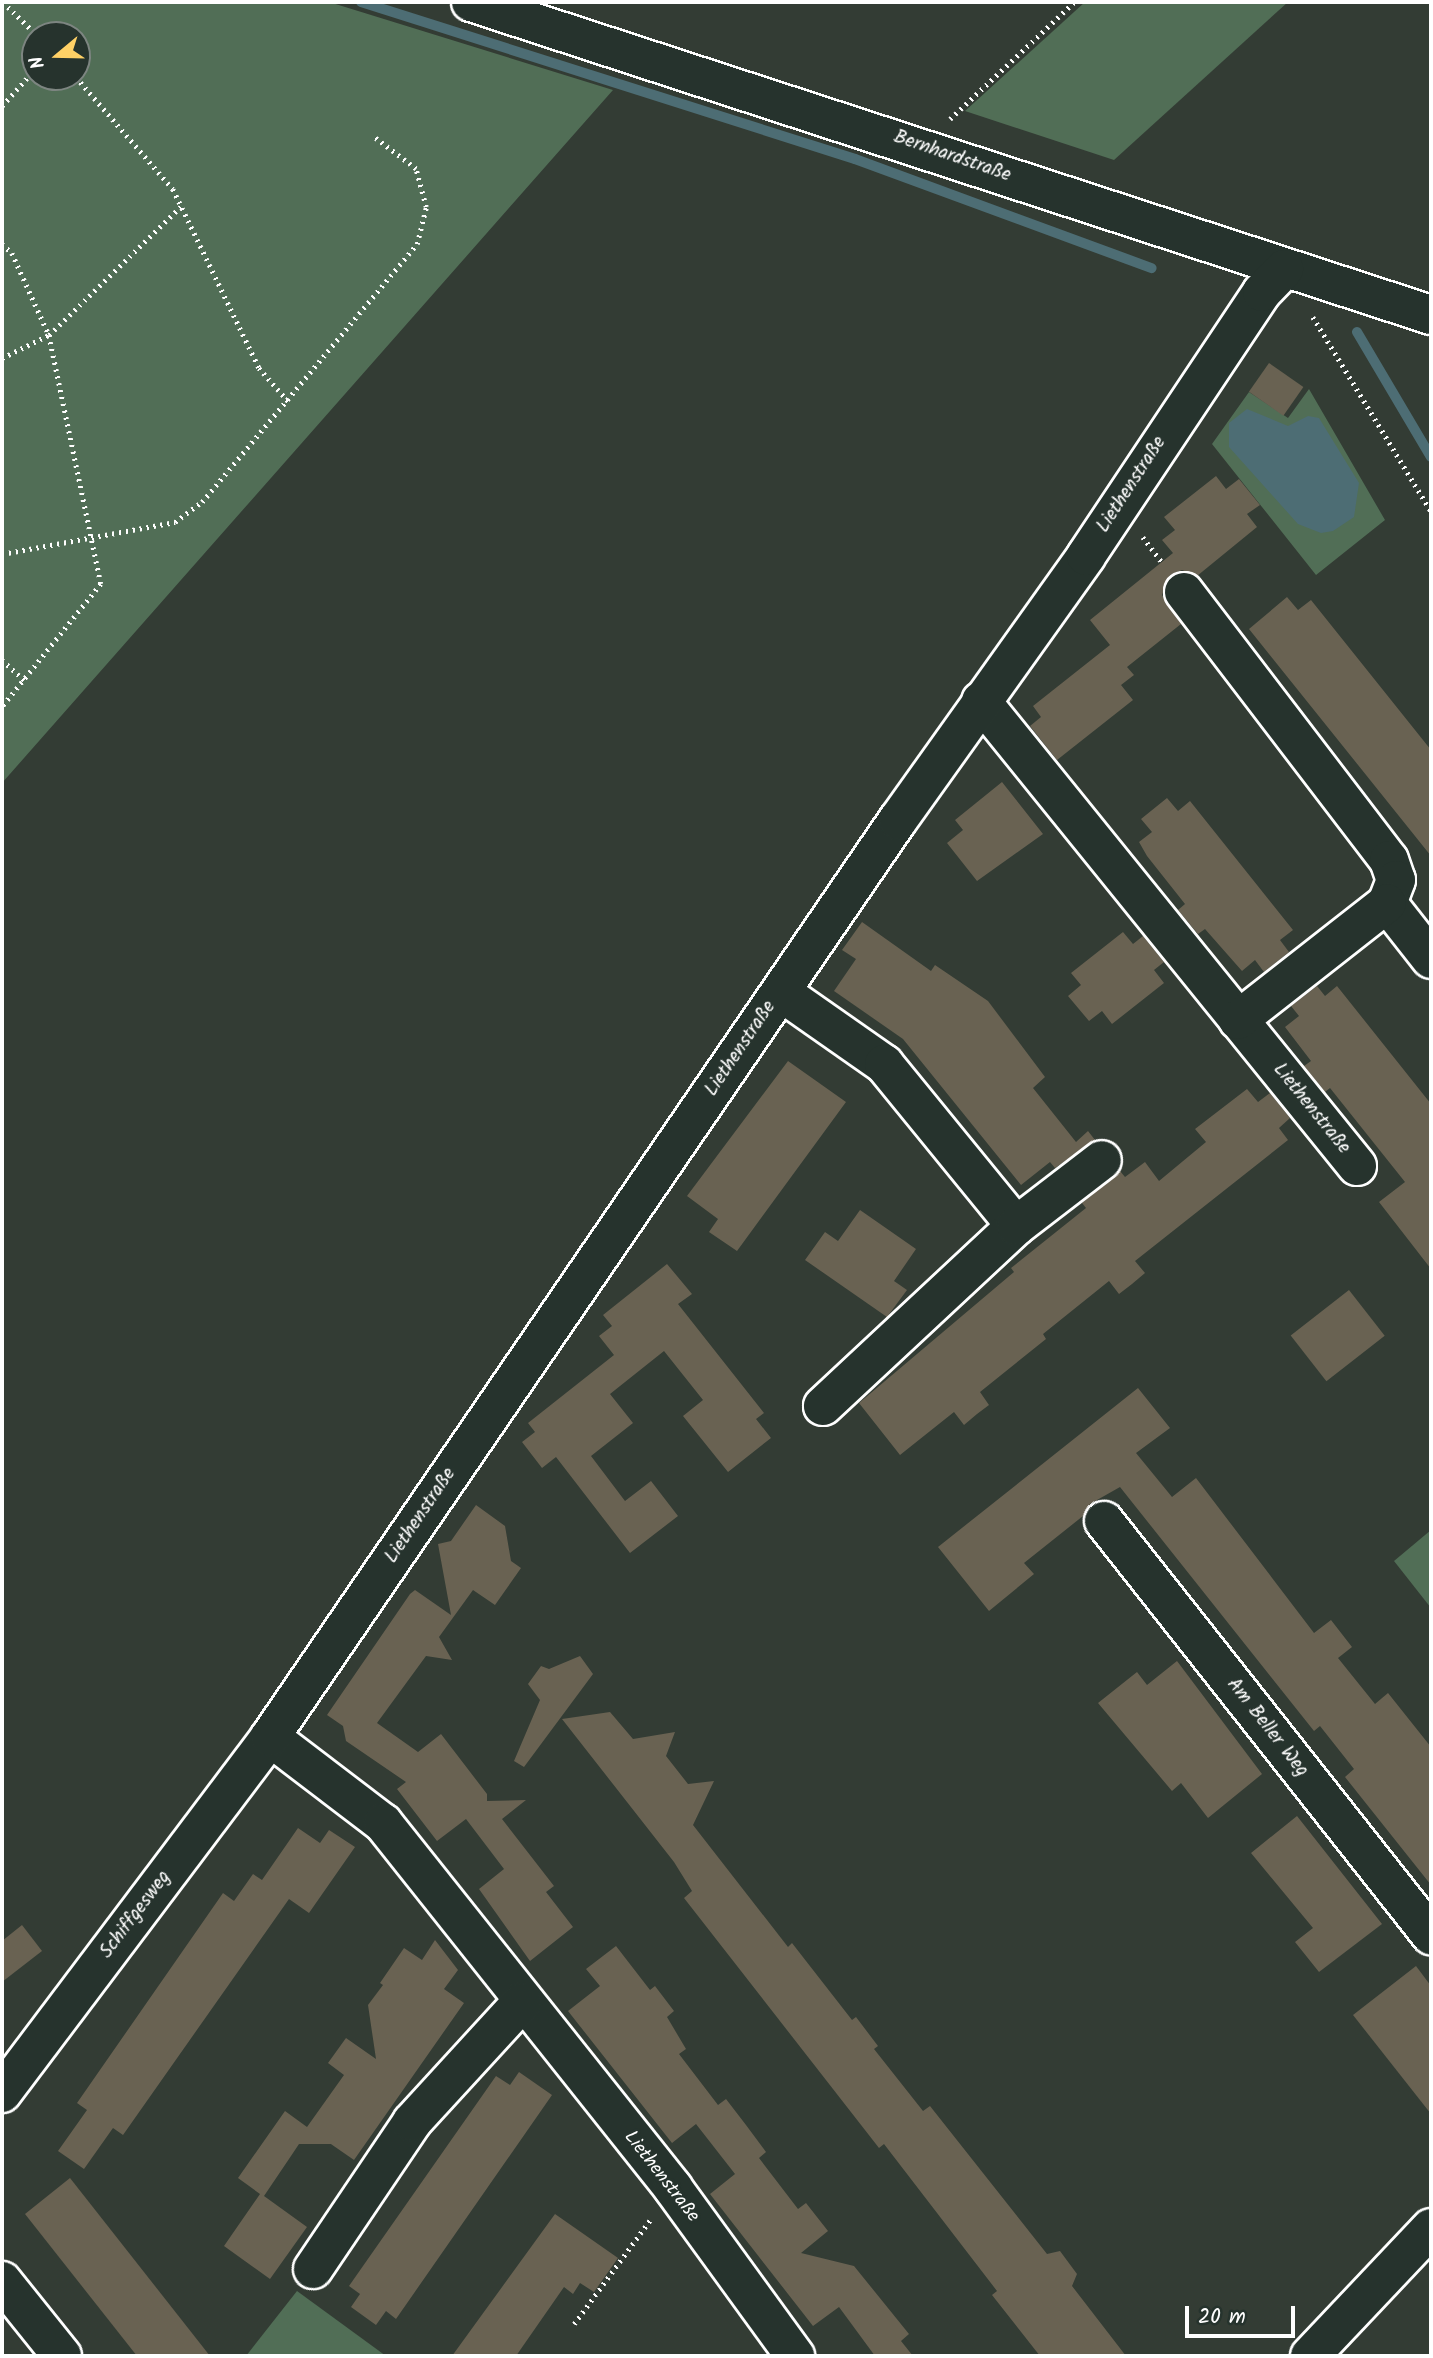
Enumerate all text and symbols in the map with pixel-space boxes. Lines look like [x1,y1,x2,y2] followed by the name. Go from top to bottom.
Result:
[21,21,91,91] north arrow
[22,52,54,73] text: N
[890,126,1014,188] street label: Bernhardstraße
[1092,433,1172,537] street label: Liethenstraße
[701,997,781,1101] street label: Liethenstraße
[1268,1059,1354,1159] street label: Liethenstraße
[381,1464,461,1568] street label: Liethenstraße
[1221,1674,1313,1782] street label: Am Beller Weg
[96,1867,176,1963] street label: Schiffgesweg
[618,2127,704,2227] street label: Liethenstraße
[1188,2292,1298,2336] scale bar
[1198,2301,1246,2334] text: 20 m

